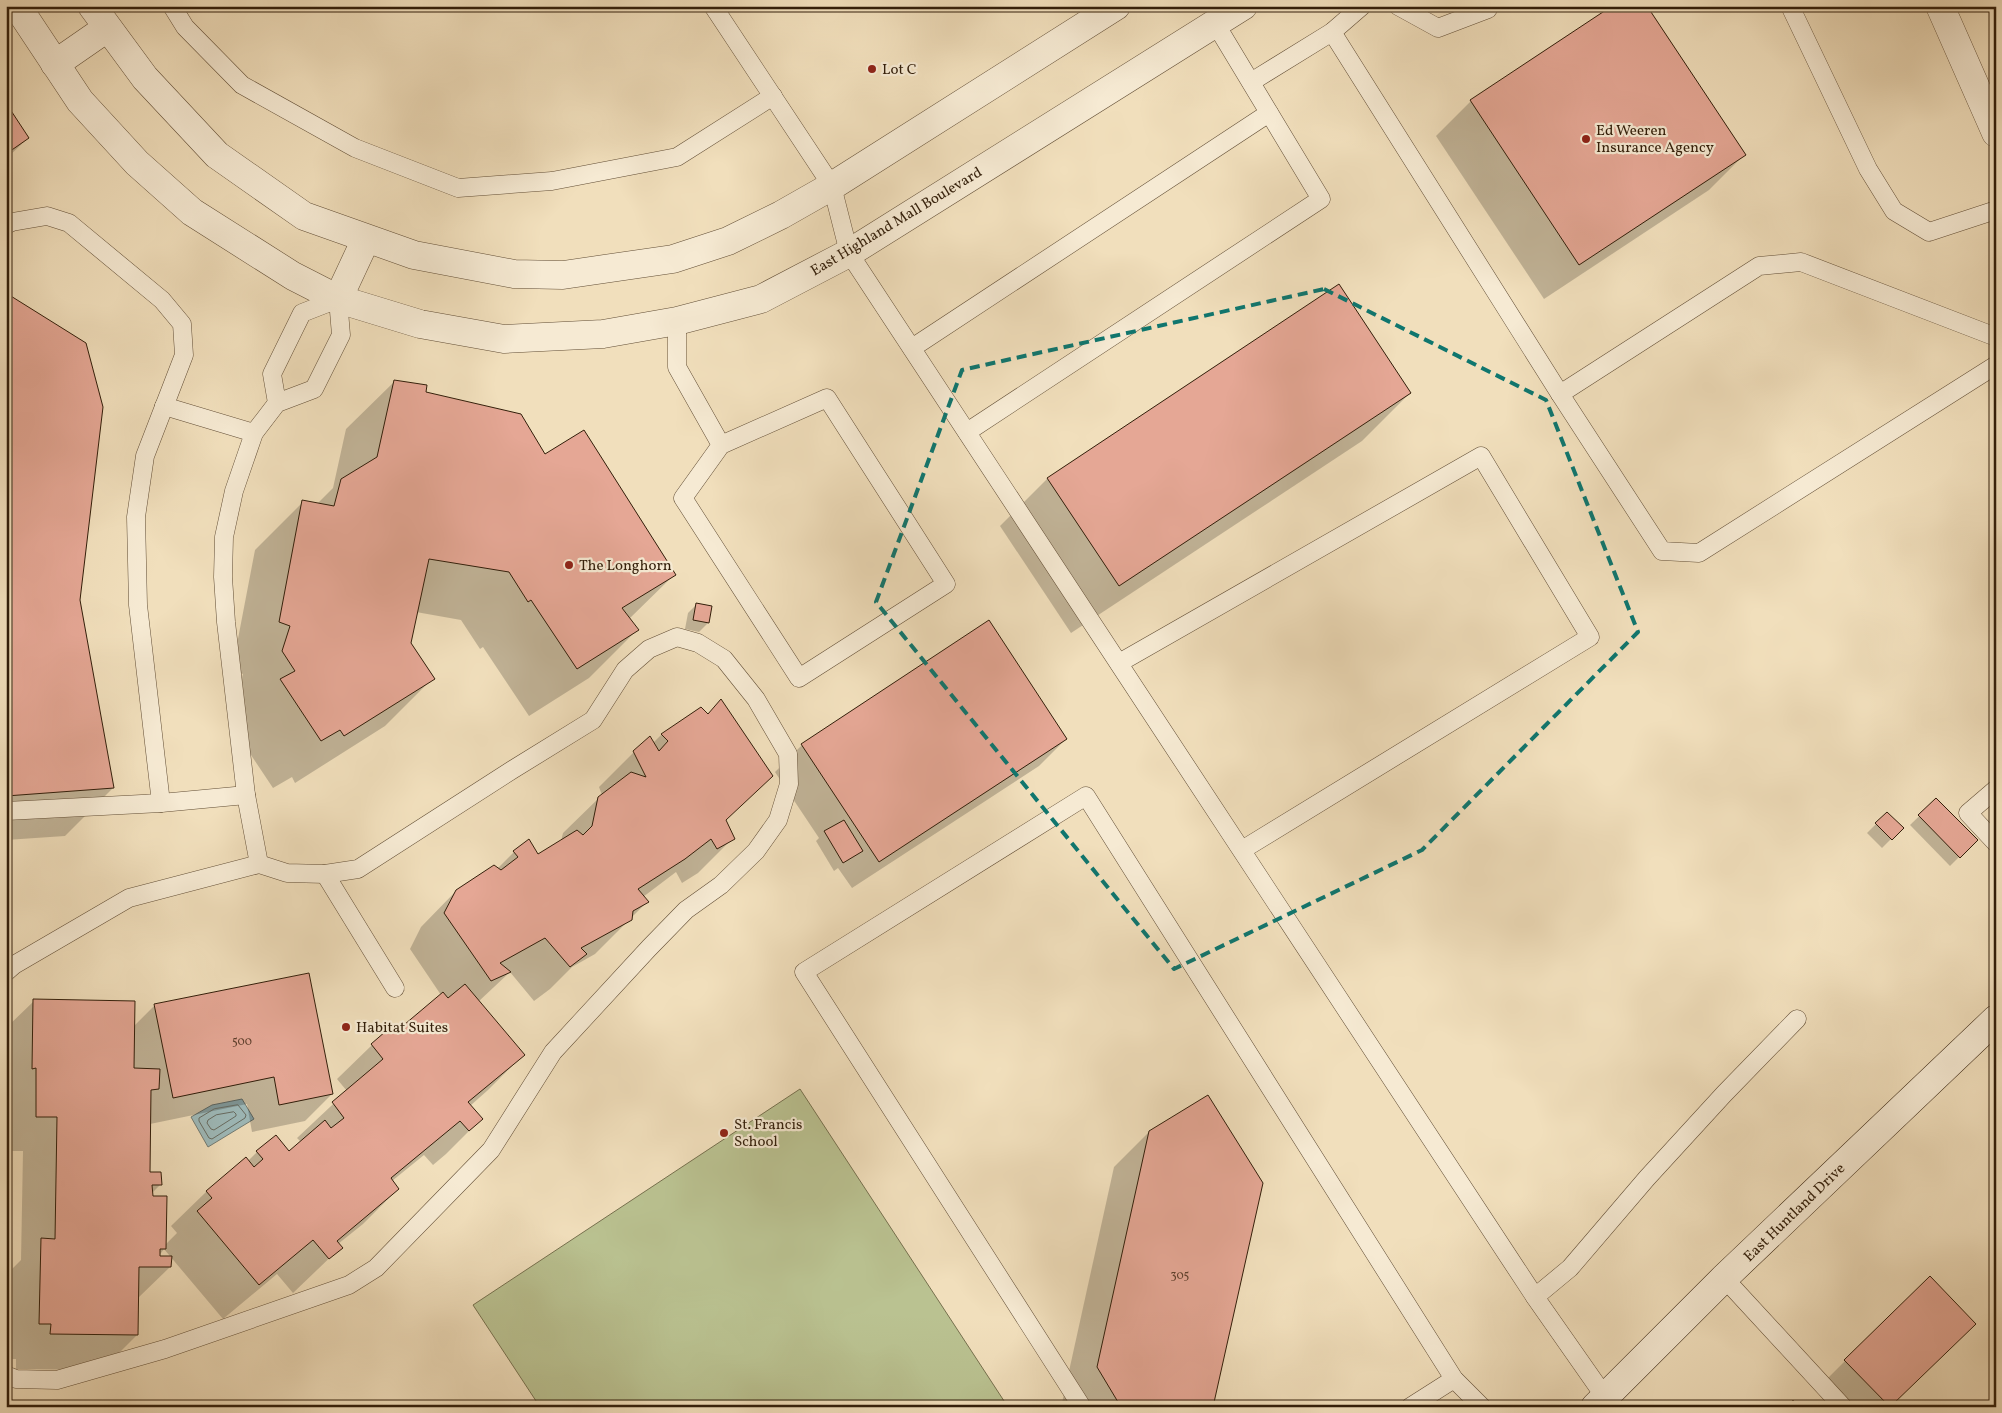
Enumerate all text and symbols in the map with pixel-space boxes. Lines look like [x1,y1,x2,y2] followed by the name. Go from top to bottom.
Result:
[882,60,917,81] place label: Lot C
[866,63,878,75] marker: Lot C
[1596,121,1714,159] place label: Ed Weeren Insurance Agency
[1580,133,1592,145] marker: Ed Weeren Insurance Agency
[807,163,986,282] street label: East Highland Mall Boulevard
[579,556,672,577] place label: The Longhorn
[563,559,575,571] marker: The Longhorn
[356,1018,448,1039] place label: Habitat Suites
[340,1021,352,1033] marker: Habitat Suites
[232,1034,252,1050] house number: 500
[734,1115,802,1153] place label: St. Francis School
[718,1127,730,1139] marker: St. Francis School
[1739,1159,1851,1267] street label: East Huntland Drive
[1171,1268,1190,1284] house number: 305

